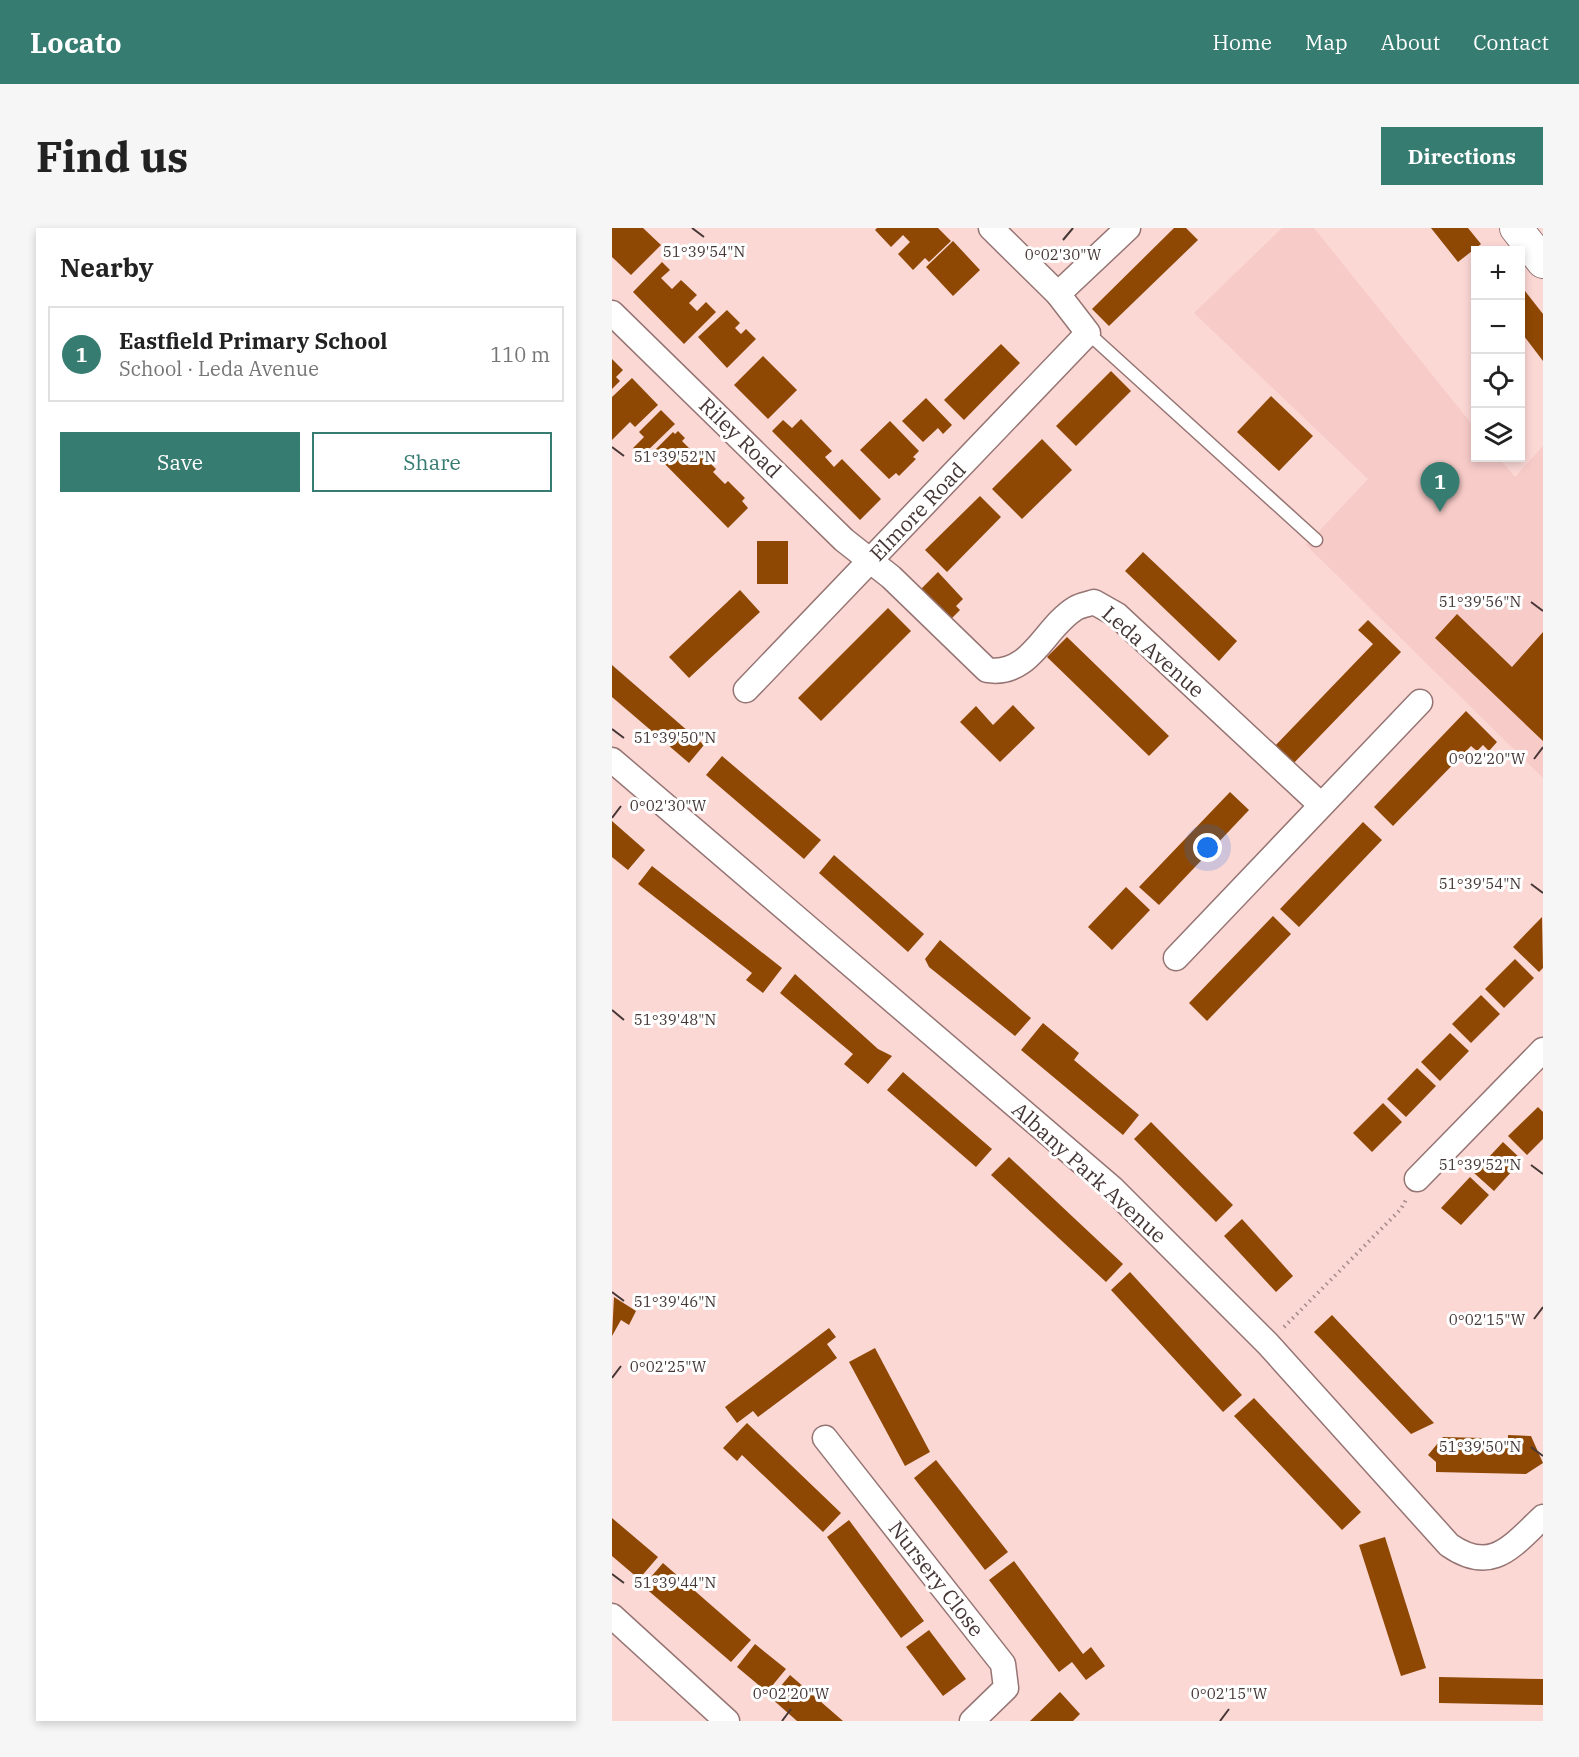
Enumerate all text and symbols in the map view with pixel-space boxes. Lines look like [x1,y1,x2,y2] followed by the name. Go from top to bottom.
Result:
[30,24,122,61] text: Locato
[1212,28,1272,56] text: Home
[1305,28,1348,56] text: Map
[1381,28,1440,56] text: About
[1473,28,1549,56] text: Contact
[1381,127,1543,185] button: Directions
[36,129,188,184] text: Find us
[663,242,745,261] text: 51°39'54"N
[1025,245,1102,264] text: 0°02'30"W
[1471,246,1525,462] map controls
[1471,246,1525,300] button: +
[60,250,154,284] text: Nearby
[1471,300,1525,354] button: −
[119,326,387,355] text: Eastfield Primary School
[76,341,88,368] text: 1
[490,341,550,368] text: 110 m
[1471,354,1525,408] button: locate
[119,355,319,382] text: School · Leda Avenue
[693,391,788,484] street label: Riley Road
[1471,408,1525,462] button: layers
[60,432,300,492] button: Save
[312,432,552,492] button: Share
[634,447,716,466] text: 51°39'52"N
[863,456,972,567] street label: Elmore Road
[1420,462,1460,512] pin: 1
[1439,592,1521,611] text: 51°39'56"N
[1097,599,1211,703] street label: Leda Avenue
[634,728,716,747] text: 51°39'50"N
[1449,749,1526,768] text: 0°02'20"W
[630,796,707,815] text: 0°02'30"W
[1193,833,1222,862] your location
[1439,874,1521,893] text: 51°39'54"N
[634,1010,716,1029] text: 51°39'48"N
[1007,1095,1173,1249] street label: Albany Park Avenue
[1439,1155,1521,1174] text: 51°39'52"N
[634,1292,716,1311] text: 51°39'46"N
[1449,1310,1526,1329] text: 0°02'15"W
[630,1357,707,1376] text: 0°02'25"W
[1439,1437,1521,1456] text: 51°39'50"N
[883,1515,991,1642] street label: Nursery Close
[634,1573,716,1592] text: 51°39'44"N
[753,1684,830,1703] text: 0°02'20"W
[1191,1684,1268,1703] text: 0°02'15"W

